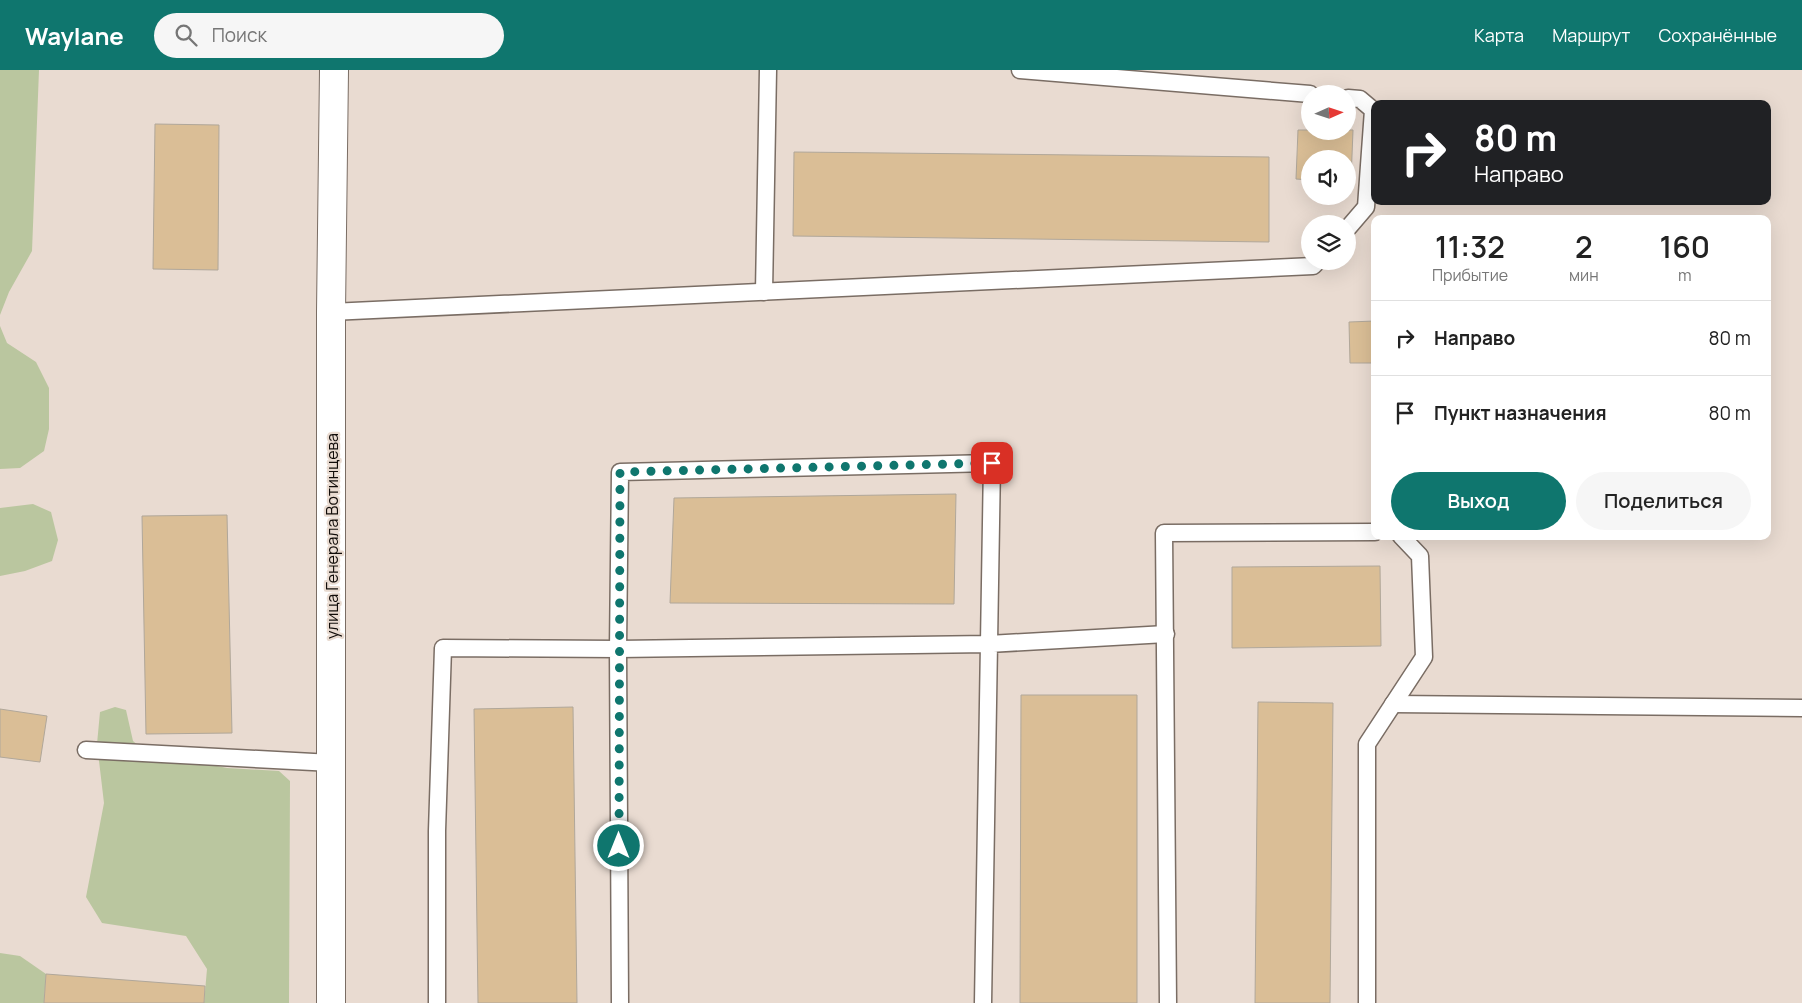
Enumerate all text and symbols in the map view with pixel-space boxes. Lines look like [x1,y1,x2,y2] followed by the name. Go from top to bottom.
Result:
[154,13,504,58] search box
[25,19,124,52] text: Waylane
[172,21,200,49] icon: search
[212,22,267,48] text: Поиск
[1474,23,1524,47] text: Карта
[1552,23,1630,47] text: Маршрут
[1658,23,1777,47] text: Сохранённые
[1301,85,1356,140] north arrow
[1301,85,1356,270] map controls
[1474,114,1557,162] text: 80 m
[1391,120,1456,185] icon: right
[1301,150,1356,205] button: sound
[1474,159,1564,189] text: Направо
[1301,215,1356,270] button: layers
[1435,226,1505,267] text: 11:32
[1575,226,1593,267] text: 2
[1660,226,1710,267] text: 160
[1432,264,1508,286] text: Прибытие
[1569,264,1599,286] text: мин
[1678,264,1692,286] text: m
[1391,324,1419,352] icon: right
[1434,325,1515,351] text: Направо
[1708,325,1751,351] text: 80 m
[1391,399,1419,427] icon: arrive
[1434,400,1607,426] text: Пункт назначения
[1708,400,1751,426] text: 80 m
[321,433,343,639] street label: улица Генерала Вотинцева
[971,442,1013,484] pin
[978,449,1006,477] icon: arrive
[1391,472,1566,530] button: Выход
[1576,472,1751,530] button: Поделиться
[592,819,644,871] position arrow

